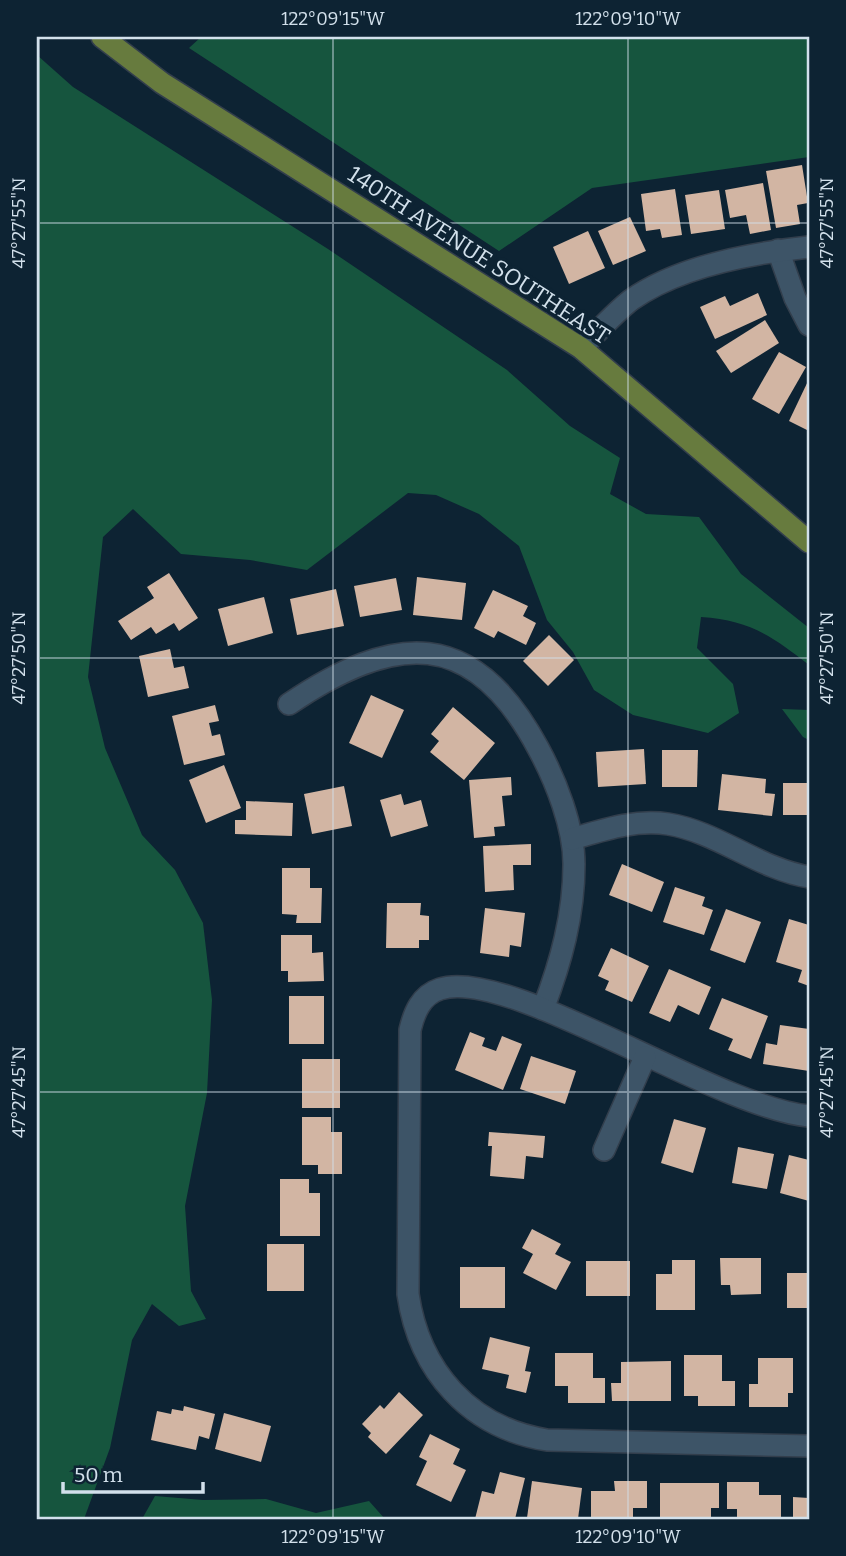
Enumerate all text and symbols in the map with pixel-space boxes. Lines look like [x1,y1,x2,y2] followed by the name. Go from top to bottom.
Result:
[281,8,385,30] text: 122°09'15"W
[575,8,681,30] text: 122°09'10"W
[343,160,615,350] street label: 140TH AVENUE SOUTHEAST
[8,177,30,269] text: 47°27'55"N
[816,177,838,269] text: 47°27'55"N
[8,611,30,705] text: 47°27'50"N
[816,611,838,705] text: 47°27'50"N
[8,1046,30,1138] text: 47°27'45"N
[816,1046,838,1138] text: 47°27'45"N
[63,1451,203,1495] scale bar
[74,1462,123,1488] text: 50 m
[281,1526,385,1548] text: 122°09'15"W
[575,1526,681,1548] text: 122°09'10"W

